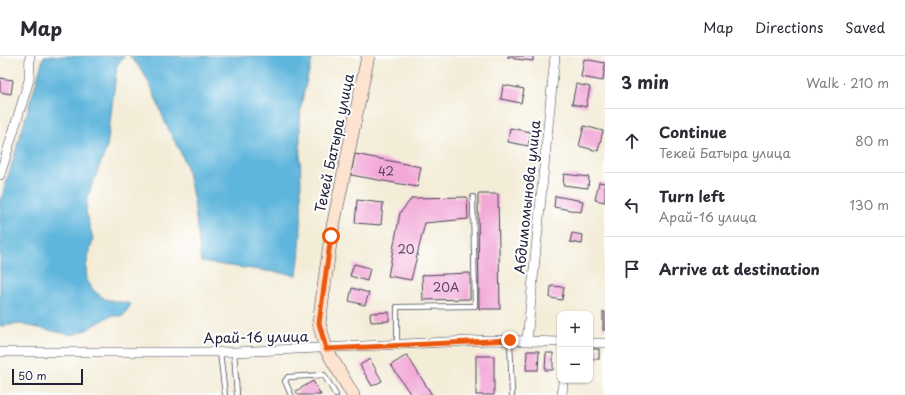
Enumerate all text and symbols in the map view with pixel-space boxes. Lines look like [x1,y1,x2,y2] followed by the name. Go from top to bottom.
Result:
[20,14,62,42] text: Map
[703,17,733,38] text: Map
[755,17,823,38] text: Directions
[845,17,885,38] text: Saved
[621,69,669,95] text: 3 min
[309,71,359,215] street label: Текей Батыра улица
[806,73,889,92] text: Walk · 210 m
[508,119,546,275] street label: Абдимомынова улица
[659,120,727,143] text: Continue
[621,130,643,152] icon: ahead
[855,131,889,150] text: 80 m
[659,143,791,162] text: Текей Батыра улица
[378,162,394,180] house number: 42
[659,184,725,207] text: Turn left
[621,194,643,216] icon: left
[850,195,889,214] text: 130 m
[659,207,757,226] text: Арай-16 улица
[322,227,340,245] route start
[397,240,415,258] house number: 20
[659,257,820,280] text: Arrive at destination
[621,258,643,280] icon: arrive
[433,278,459,296] house number: 20А
[557,311,593,383] map controls
[557,311,593,347] button: +
[203,326,309,348] street label: Арай-16 улица
[501,331,519,349] route end
[557,347,593,383] button: −
[12,367,83,386] scale bar
[18,367,47,384] text: 50 m

